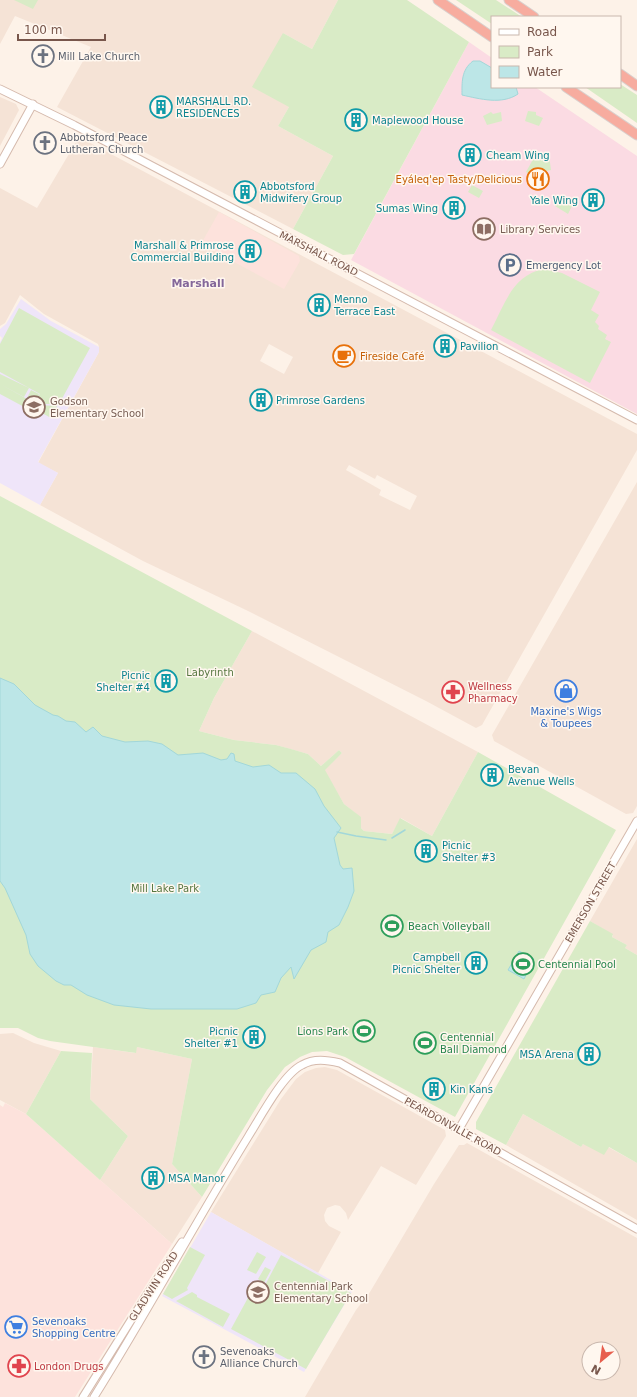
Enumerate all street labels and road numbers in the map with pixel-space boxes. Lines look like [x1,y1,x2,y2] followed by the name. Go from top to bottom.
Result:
[278,229,360,278] street label: MARSHALL ROAD
[563,859,618,945] street label: EMERSON STREET
[403,1095,503,1158] street label: PEARDONVILLE ROAD
[127,1249,180,1323] street label: GLADWIN ROAD

